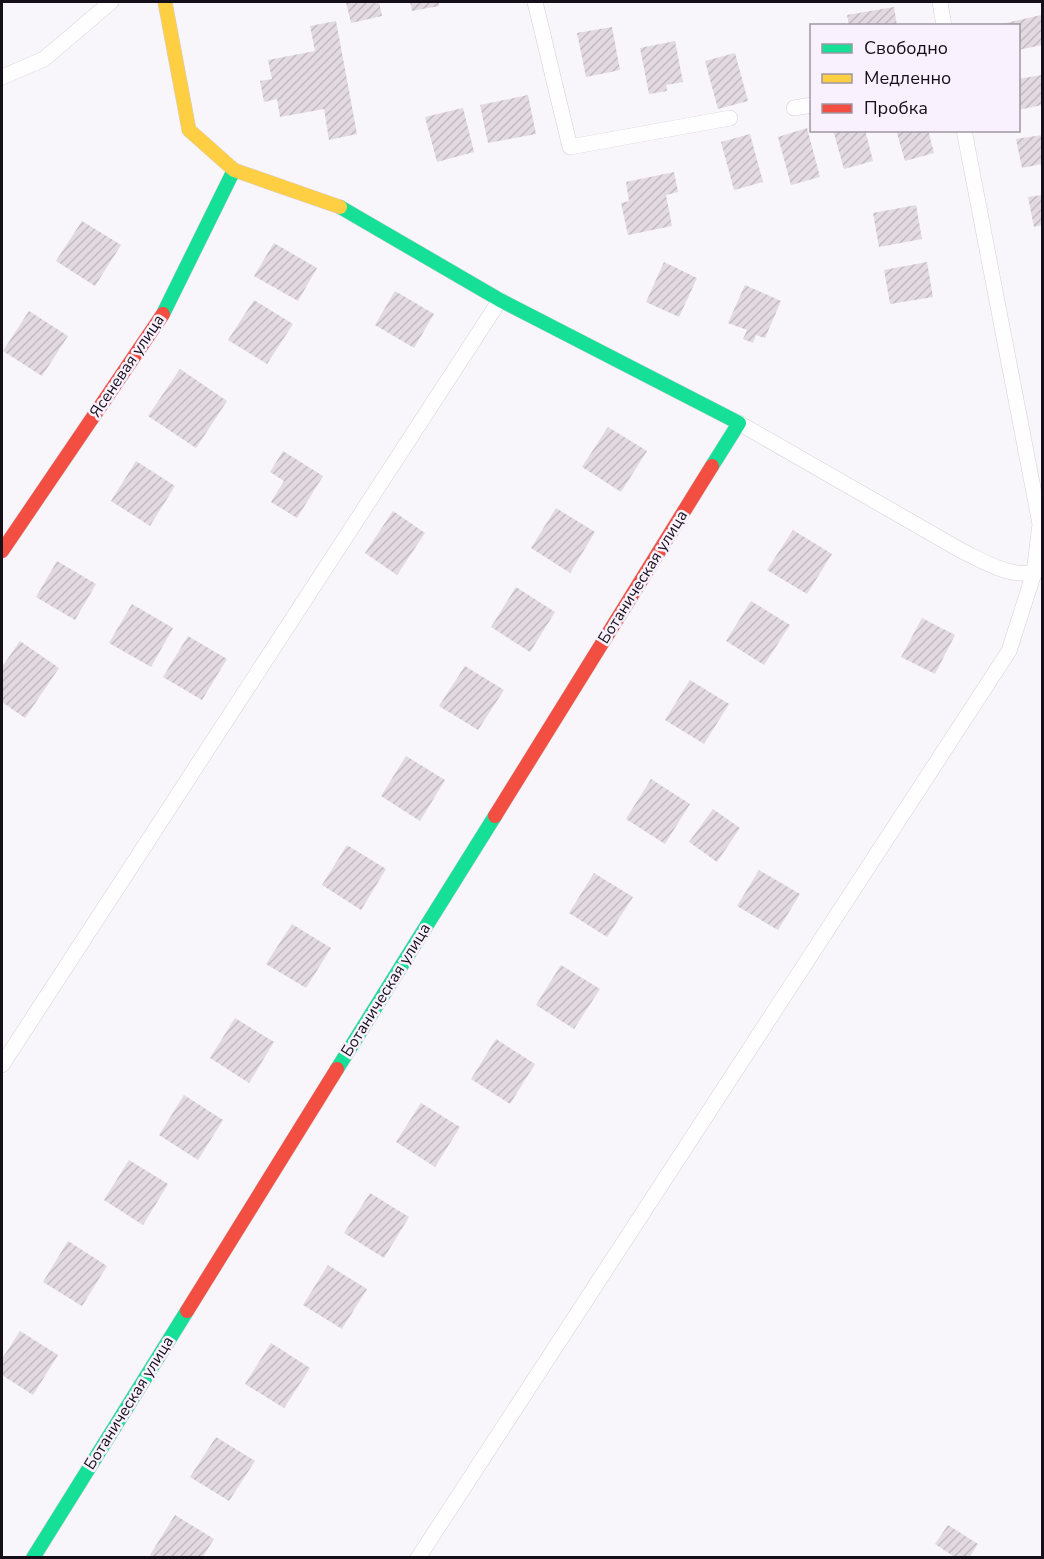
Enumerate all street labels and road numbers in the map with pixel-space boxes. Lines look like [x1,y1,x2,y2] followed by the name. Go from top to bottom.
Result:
[84,310,170,422] street label: Ясеневая улица
[593,506,693,648] street label: Ботаническая улица
[336,919,436,1061] street label: Ботаническая улица
[79,1332,179,1474] street label: Ботаническая улица

